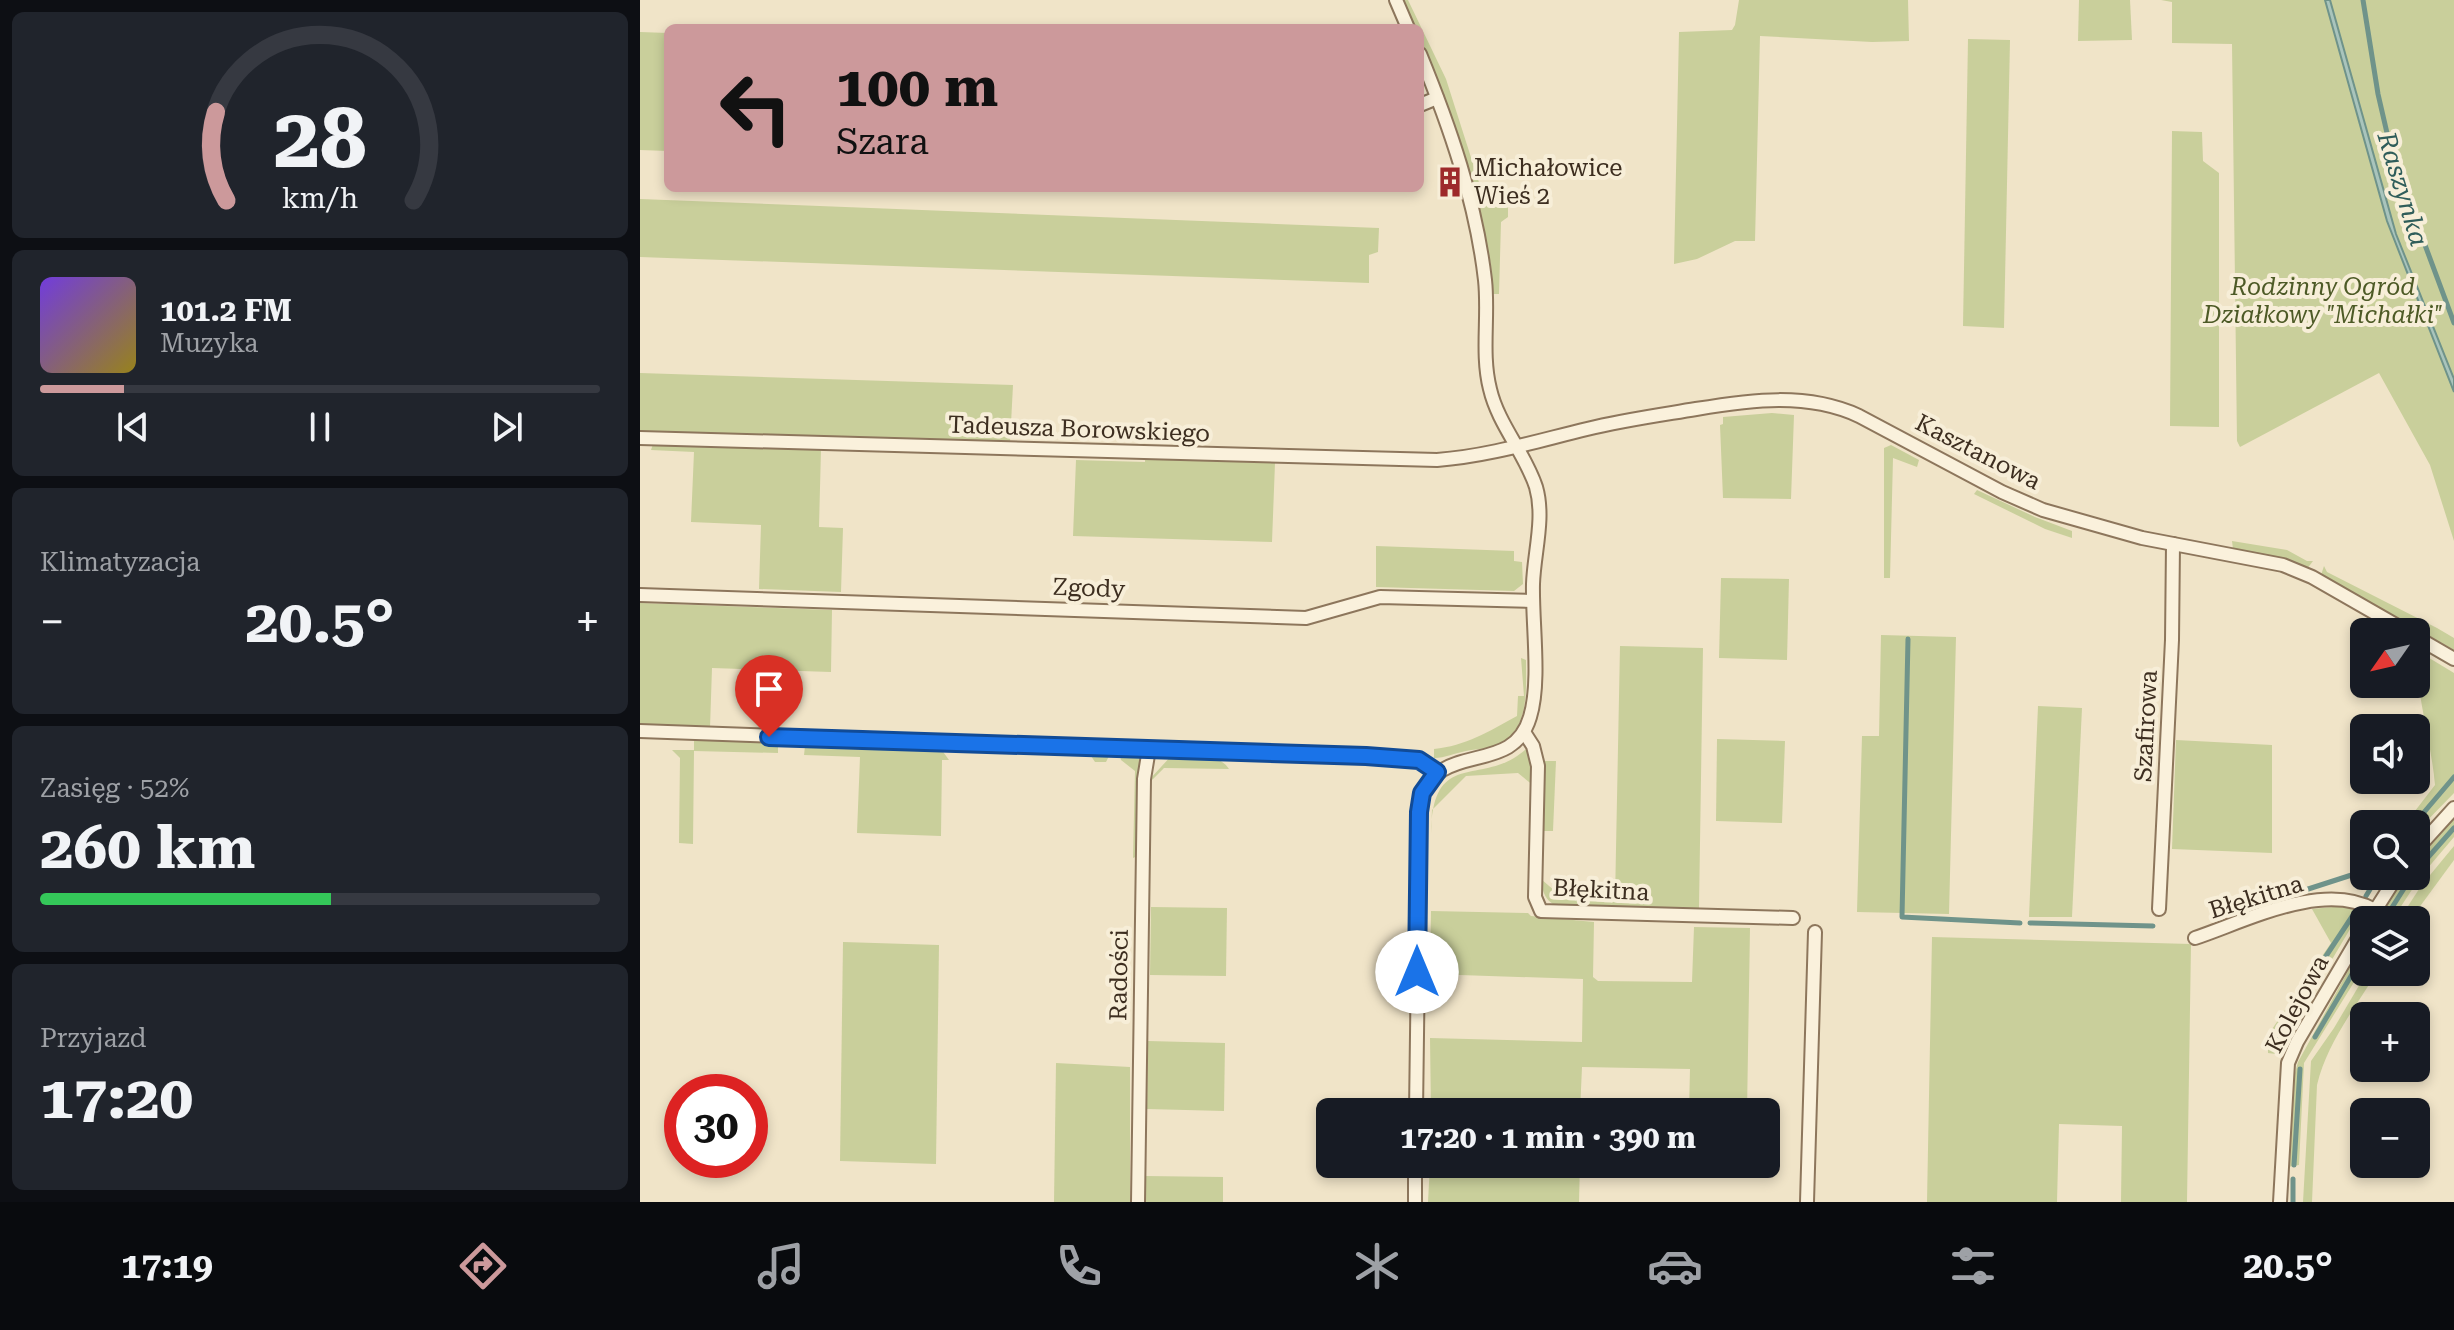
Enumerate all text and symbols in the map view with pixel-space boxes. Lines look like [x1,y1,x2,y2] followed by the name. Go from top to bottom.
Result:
[836,54,998,120] text: 100 m
[704,56,808,160] icon: left
[273,90,367,187] text: 28
[836,121,929,163] text: Szara
[2371,127,2435,250] water label: Raszynka
[1474,154,1622,210] place label: Michałowice Wieś 2
[1433,165,1467,199] building icon: Michałowice Wieś 2
[282,181,358,215] text: km/h
[2202,273,2443,329] park label: Rodzinny Ogród Działkowy "Michałki"
[160,293,292,328] text: 101.2 FM
[160,328,258,358] text: Muzyka
[111,405,155,449] icon: previous
[298,405,342,449] icon: pause
[485,405,529,449] icon: next
[1911,408,2045,496] street label: Kasztanowa
[948,410,1210,448] street label: Tadeusza Borowskiego
[40,547,200,577] text: Klimatyzacja
[1052,573,1127,603] street label: Zgody
[245,586,395,657] text: 20.5°
[40,596,65,648] text: −
[575,596,600,648] text: +
[2350,618,2430,698] north arrow
[2350,618,2430,1178] map controls
[735,655,803,737] pin
[747,667,791,711] icon: arrive
[2129,669,2163,783] street label: Szafirowa
[2350,714,2430,794] button: sound
[40,773,189,803] text: Zasięg · 52%
[2350,810,2430,890] button: search
[40,812,255,883] text: 260 km
[2206,869,2306,925] street label: Błękitna
[1552,873,1650,907] street label: Błękitna
[2350,906,2430,986] button: layers
[1104,929,1134,1021] street label: Radości
[1375,930,1459,1014] position arrow
[2260,951,2334,1057] street label: Kolejowa
[2350,1002,2430,1082] button: +
[40,1023,146,1053] text: Przyjazd
[40,1062,193,1133] text: 17:20
[664,1074,768,1178] speed limit sign: 30
[2350,1098,2430,1178] button: −
[1400,1120,1696,1155] text: 17:20 · 1 min · 390 m
[455,1238,511,1294] icon: directions
[753,1238,809,1294] icon: music
[1051,1238,1107,1294] icon: phone
[1349,1238,1405,1294] icon: climate
[1647,1238,1703,1294] icon: car
[1945,1238,2001,1294] icon: filters
[121,1245,213,1287] text: 17:19
[2243,1245,2333,1287] text: 20.5°

